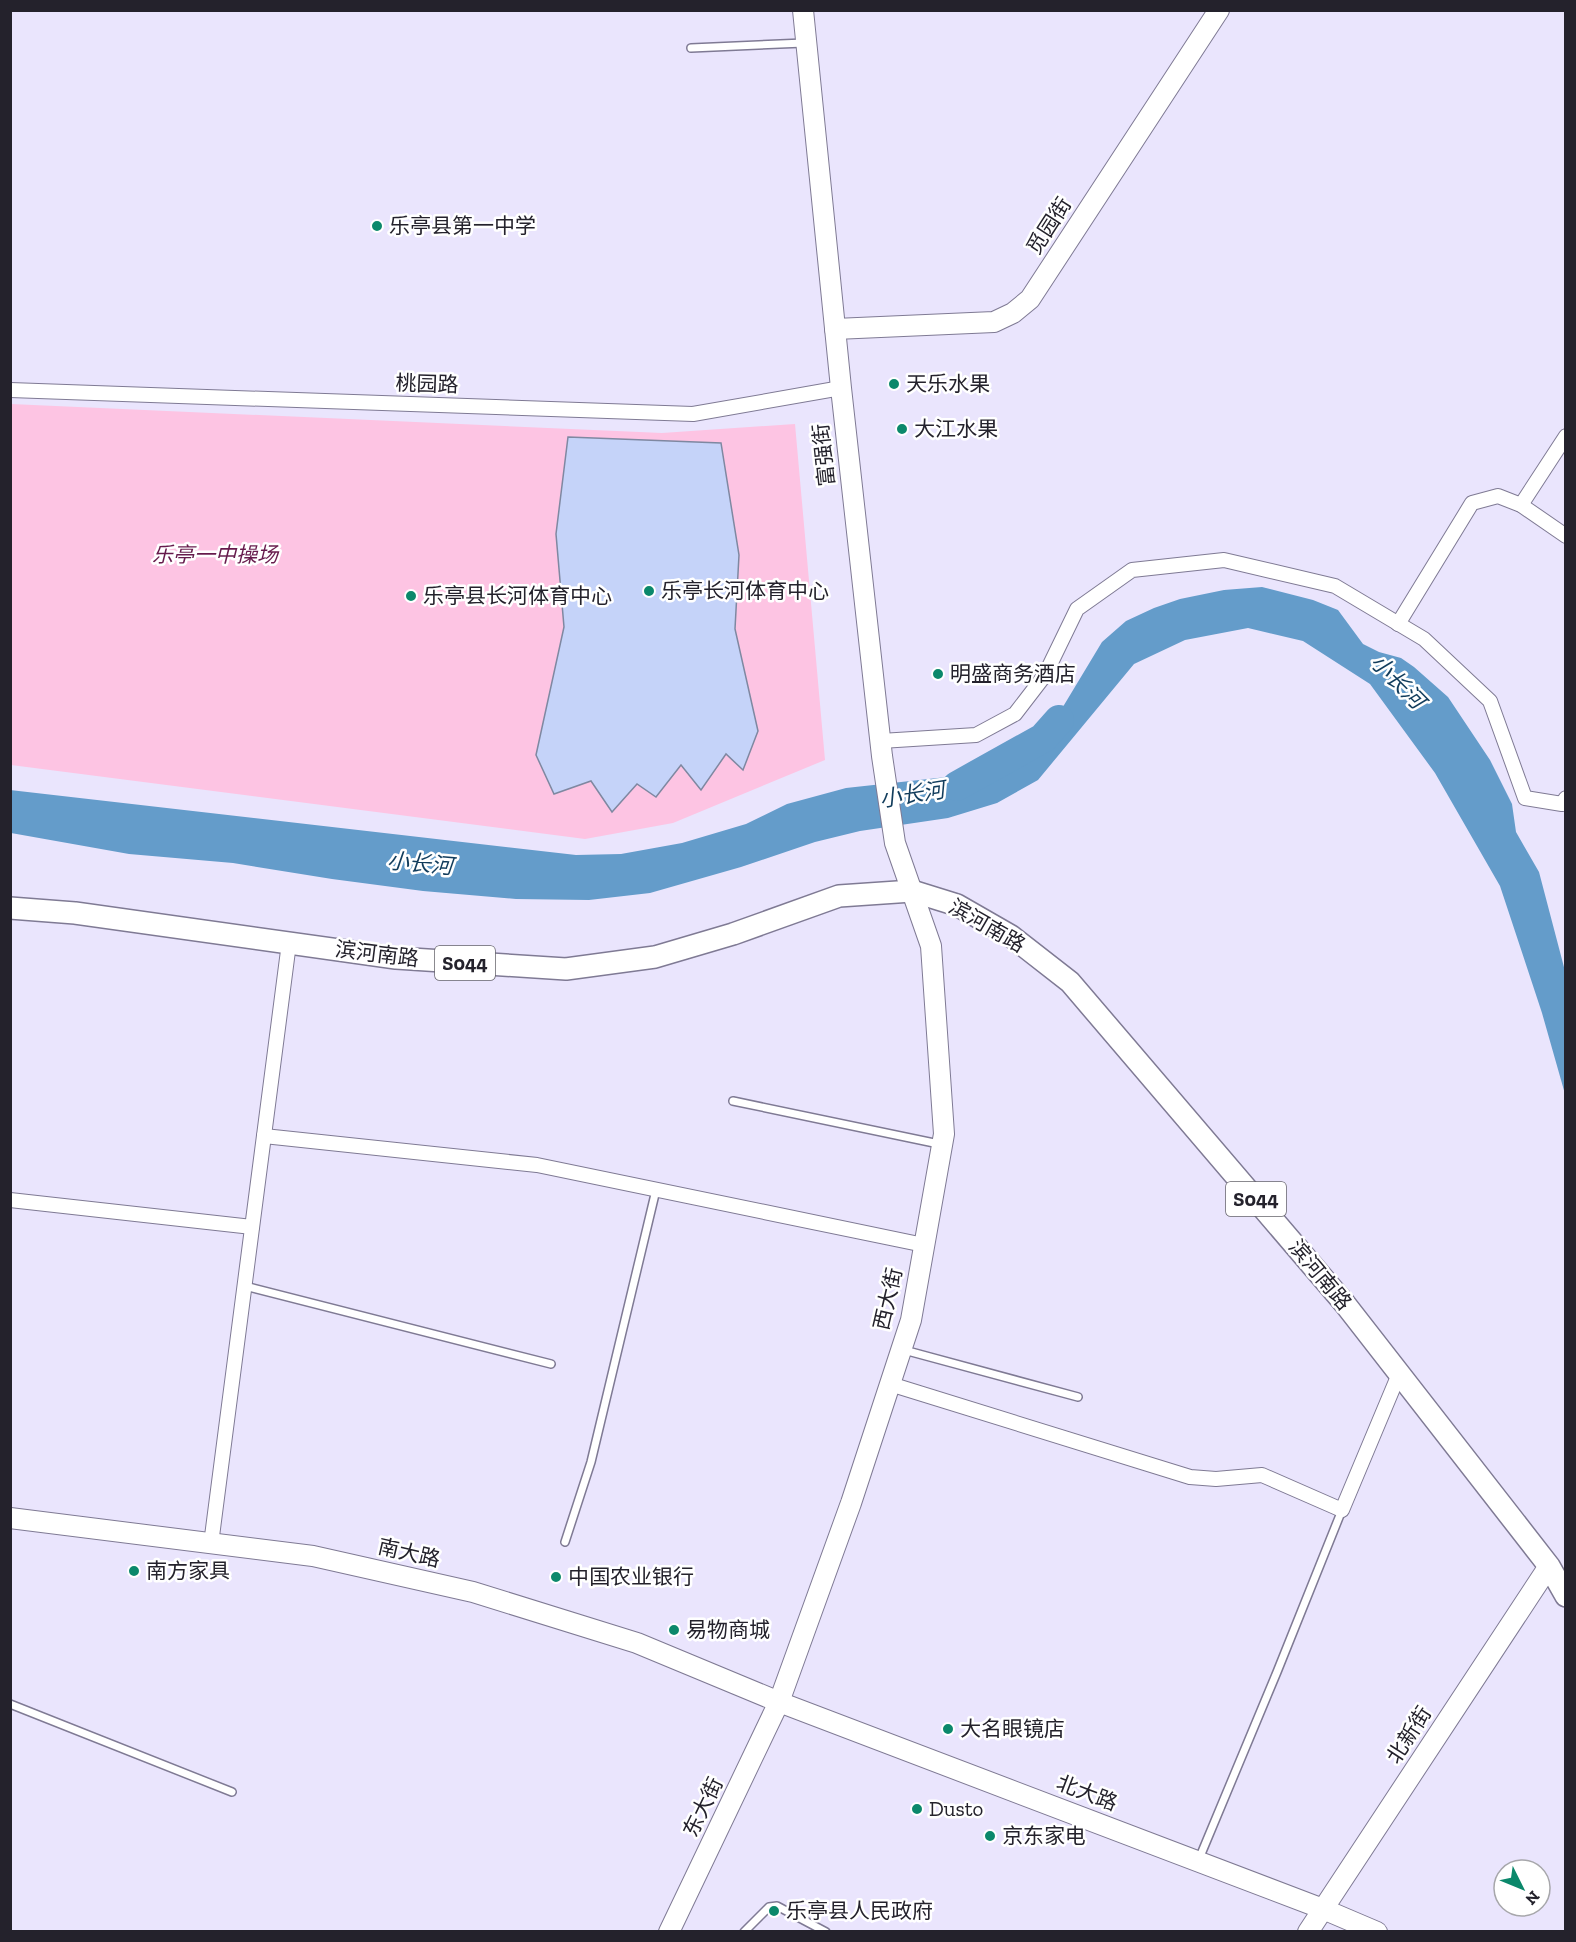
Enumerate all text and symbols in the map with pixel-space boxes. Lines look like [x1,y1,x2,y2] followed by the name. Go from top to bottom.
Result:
[1021,193,1076,259] street label: 觅园街
[389,213,536,238] place label: 乐亭县第一中学
[370,219,384,233] marker: 乐亭县第一中学
[395,370,459,397] street label: 桃园路
[906,371,990,396] place label: 天乐水果
[887,377,901,391] marker: 天乐水果
[914,416,998,441] place label: 大江水果
[808,422,839,488] street label: 富强街
[895,422,909,436] marker: 大江水果
[152,542,280,567] park label: 乐亭一中操场
[661,578,829,603] place label: 乐亭长河体育中心
[423,583,612,608] place label: 乐亭县长河体育中心
[642,584,656,598] marker: 乐亭长河体育中心
[404,589,418,603] marker: 乐亭县长河体育中心
[1365,648,1433,717] water label: 小长河
[950,661,1076,686] place label: 明盛商务酒店
[931,667,945,681] marker: 明盛商务酒店
[877,775,951,813] water label: 小长河
[386,847,458,880] water label: 小长河
[945,894,1030,957] street label: 滨河南路
[334,936,420,971] street label: 滨河南路
[435,946,495,980] road number: S044
[1226,1182,1286,1216] road number: S044
[1284,1234,1357,1315] street label: 滨河南路
[868,1265,907,1332] street label: 西大街
[376,1533,443,1572] street label: 南大路
[146,1558,230,1583] place label: 南方家具
[127,1564,141,1578] marker: 南方家具
[568,1564,694,1589] place label: 中国农业银行
[549,1570,563,1584] marker: 中国农业银行
[686,1617,770,1642] place label: 易物商城
[667,1623,681,1637] marker: 易物商城
[1381,1702,1436,1768] street label: 北新街
[960,1716,1065,1741] place label: 大名眼镜店
[941,1722,955,1736] marker: 大名眼镜店
[1053,1770,1121,1815] street label: 北大路
[678,1773,728,1841] street label: 东大街
[929,1796,983,1821] place label: Dusto
[910,1802,924,1816] marker: Dusto
[1002,1823,1086,1848] place label: 京东家电
[983,1829,997,1843] marker: 京东家电
[1492,1858,1552,1918] north arrow
[1522,1887,1544,1909] text: N
[786,1898,933,1923] place label: 乐亭县人民政府
[767,1904,781,1918] marker: 乐亭县人民政府

